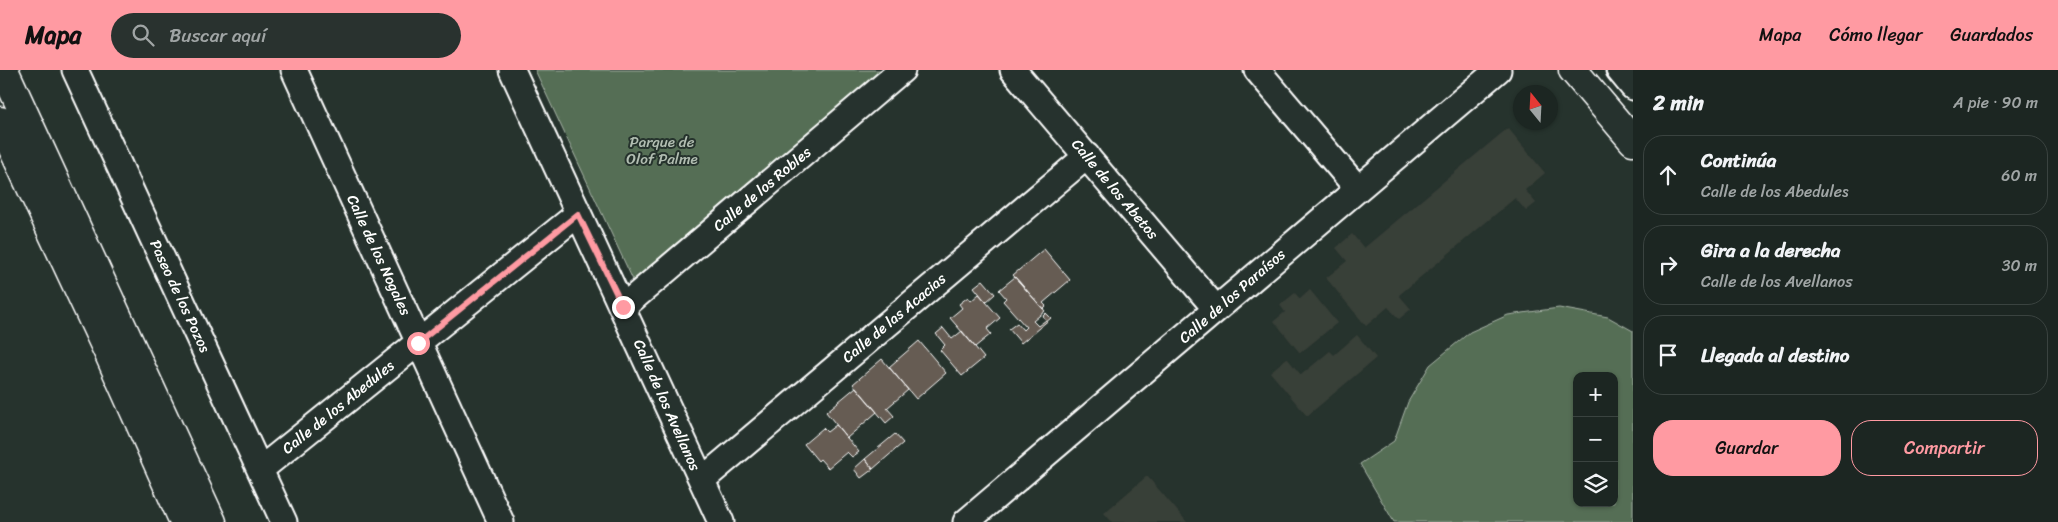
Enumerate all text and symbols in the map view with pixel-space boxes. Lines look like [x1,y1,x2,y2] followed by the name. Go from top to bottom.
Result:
[111,13,461,58] search box
[25,14,81,56] text: Mapa
[169,19,266,52] text: Buscar aquí
[1759,19,1801,51] text: Mapa
[1829,19,1922,51] text: Cómo llegar
[1950,19,2033,51] text: Guardados
[129,21,157,49] icon: search
[1653,84,1704,122] text: 2 min
[1513,85,1558,130] north arrow
[1953,88,2038,117] text: A pie · 90 m
[626,129,698,172] park label: Parque de Olof Palme
[1065,133,1165,245] street label: Calle de los Abetos
[707,140,817,238] street label: Calle de los Robles
[1701,144,1776,177] text: Continúa
[1654,161,1682,189] icon: ahead
[2001,161,2037,190] text: 60 m
[1701,177,1849,206] text: Calle de los Abedules
[340,190,418,320] street label: Calle de los Nogales
[1701,234,1840,267] text: Gira a la derecha
[142,235,218,358] street label: Paseo de los Pozos
[1173,242,1291,350] street label: Calle de los Paraísos
[1654,251,1682,279] icon: right
[2002,251,2037,280] text: 30 m
[836,266,952,370] street label: Calle de las Acacias
[1701,267,1853,296] text: Calle de los Avellanos
[612,296,635,319] route end
[407,332,430,355] route start
[626,335,708,475] street label: Calle de los Avellanos
[1701,339,1850,372] text: Llegada al destino
[1654,341,1682,369] icon: arrive
[276,353,401,461] street label: Calle de los Abedules
[1573,372,1618,507] map controls
[1573,372,1618,417] button: +
[1573,417,1618,462] button: −
[1653,420,1841,476] button: Guardar
[1851,420,2038,476] button: Compartir
[1573,462,1618,507] button: layers

